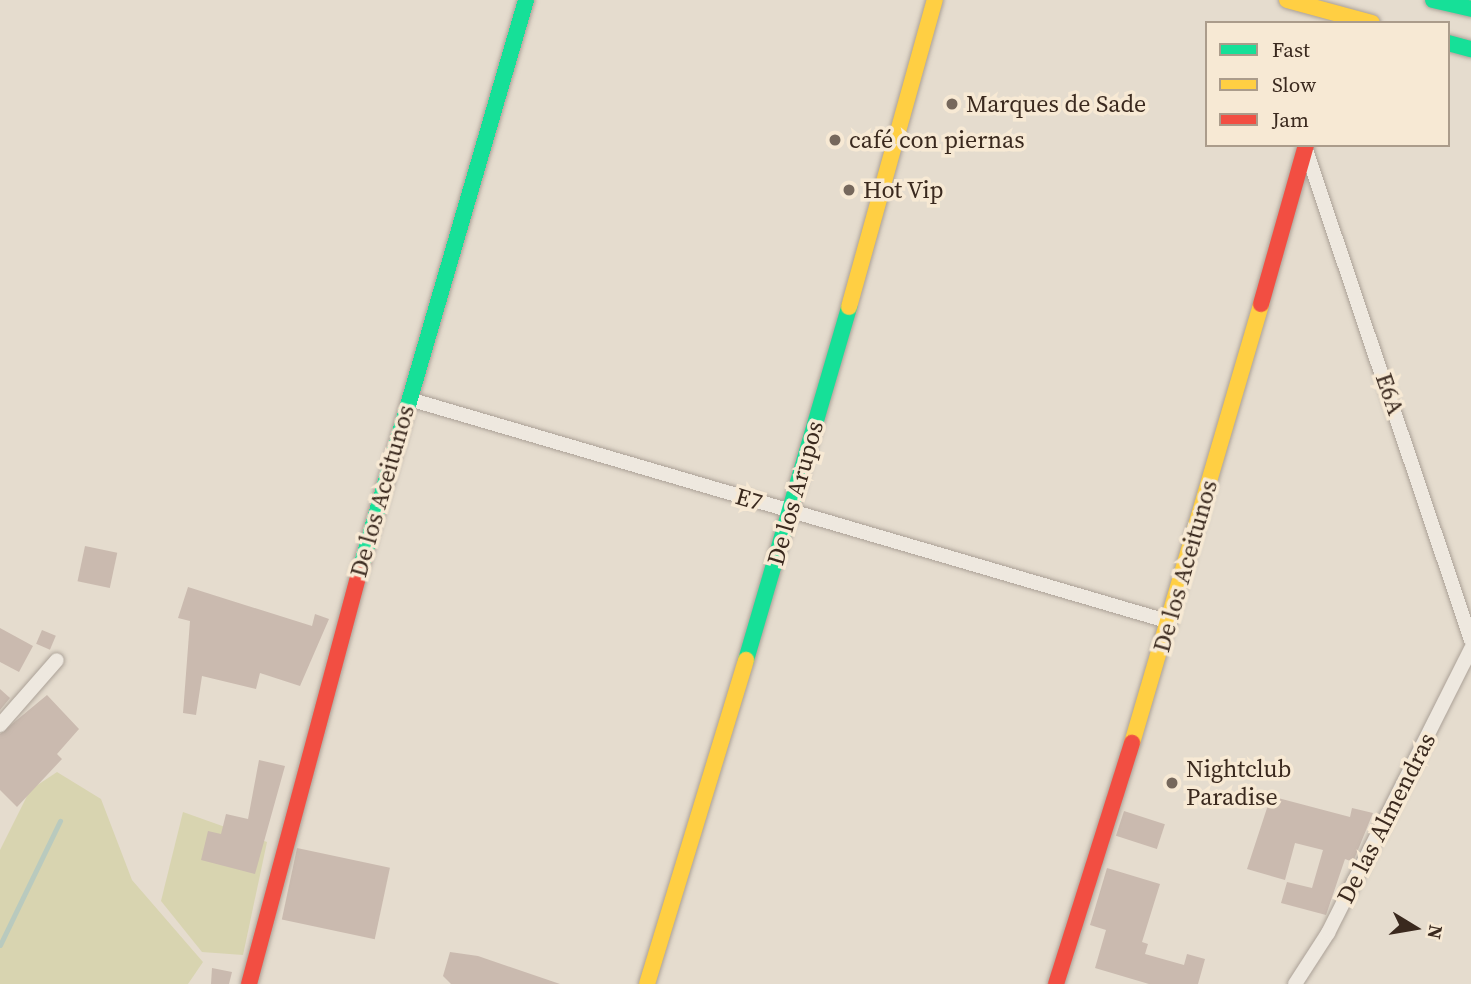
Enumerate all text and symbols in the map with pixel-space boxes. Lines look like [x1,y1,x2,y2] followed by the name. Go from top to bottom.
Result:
[1205,21,1450,147] legend
[1272,35,1310,64] text: Fast
[1272,70,1316,99] text: Slow
[966,90,1146,118] place label: Marques de Sade
[944,96,960,112] marker: Marques de Sade
[1272,105,1309,134] text: Jam
[849,126,1025,154] place label: café con piernas
[827,132,843,148] marker: café con piernas
[863,176,944,204] place label: Hot Vip
[841,182,857,198] marker: Hot Vip
[1369,369,1411,419] street label: E6A
[344,402,420,580] street label: De los Aceitunos
[761,418,829,568] street label: De los Arupos
[1147,477,1223,655] street label: De los Aceitunos
[732,482,766,516] street label: E7
[1331,728,1441,908] street label: De las Almendras
[1186,755,1291,811] place label: Nightclub Paradise
[1164,775,1180,791] marker: Nightclub Paradise
[1380,893,1450,963] north arrow
[1422,923,1450,941] text: N

